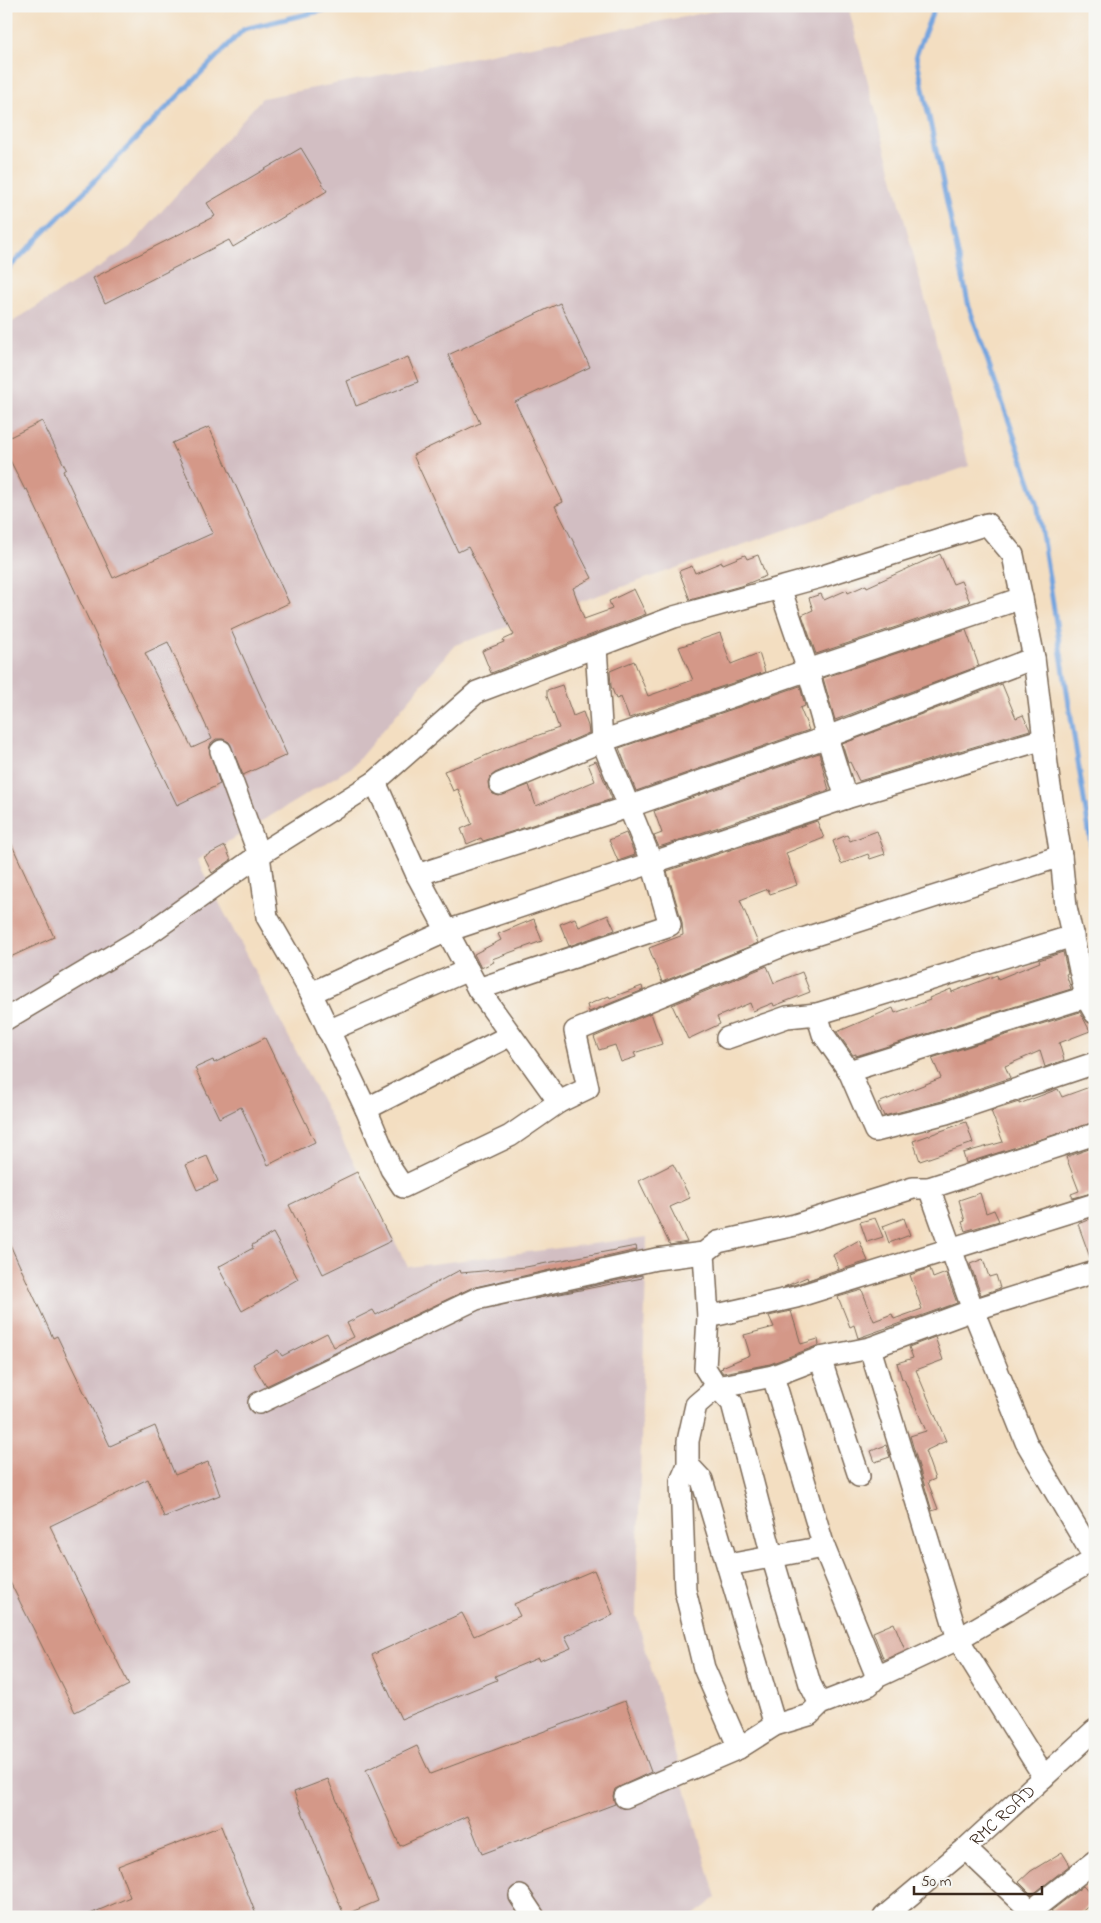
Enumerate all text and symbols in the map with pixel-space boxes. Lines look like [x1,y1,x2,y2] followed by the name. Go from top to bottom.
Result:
[965,1779,1042,1854] street label: RMC ROAD
[914,1863,1041,1895] scale bar
[921,1871,952,1893] text: 50 m

